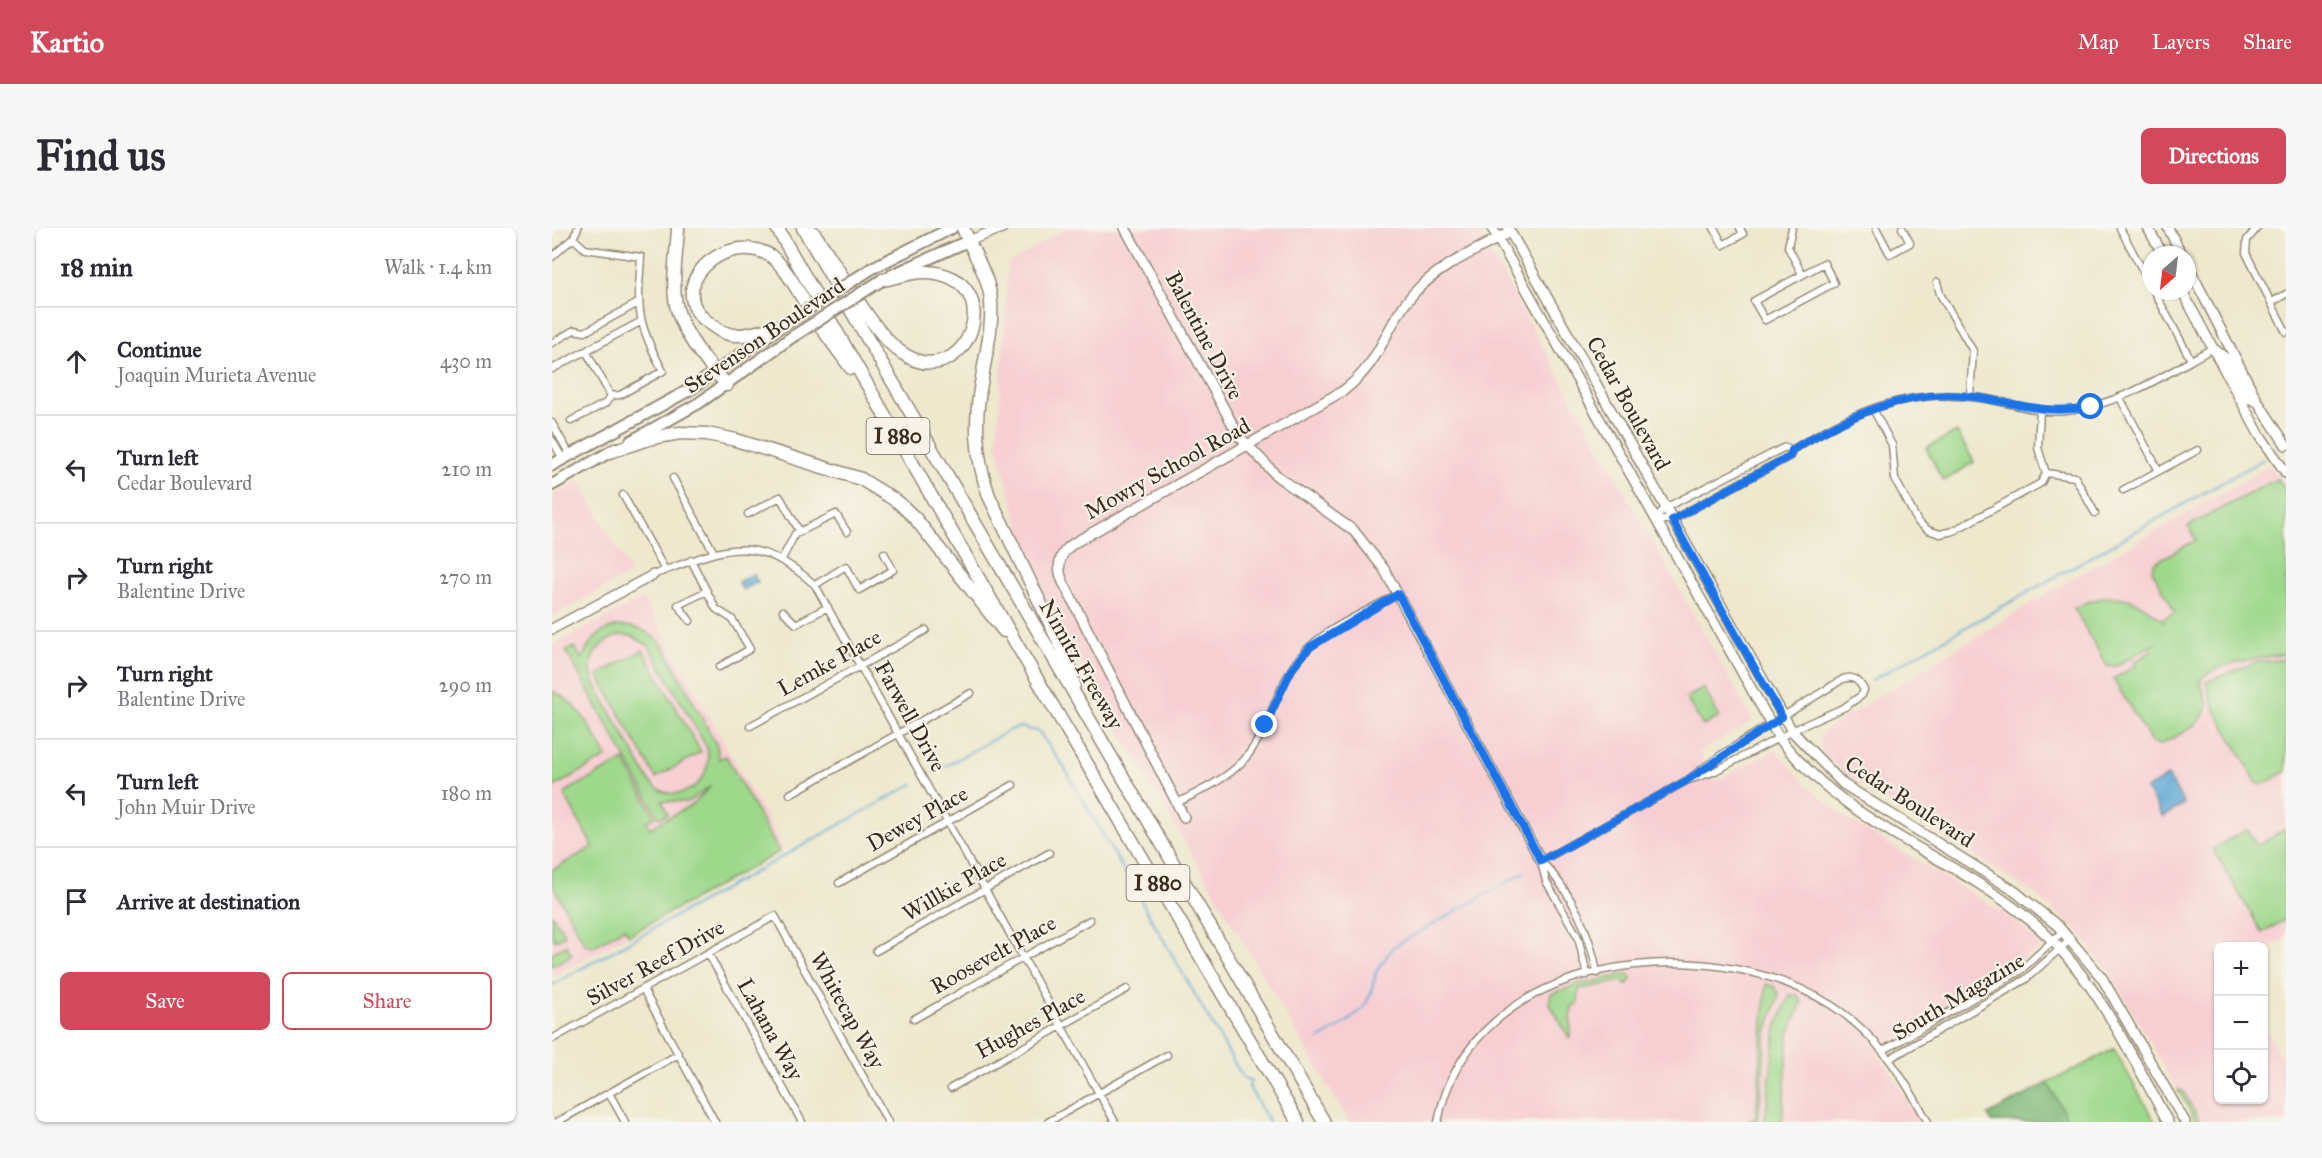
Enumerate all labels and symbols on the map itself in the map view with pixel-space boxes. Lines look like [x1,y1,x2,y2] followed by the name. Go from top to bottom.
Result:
[2142,246,2196,300] north arrow
[1159,267,1250,404] street label: Balentine Drive
[679,272,850,399] street label: Stevenson Boulevard
[1581,332,1676,475] street label: Cedar Boulevard
[2077,393,2103,419] route start
[1080,412,1255,525] street label: Mowry School Road
[866,418,930,454] road number: I 880
[1033,594,1130,735] street label: Nimitz Freeway
[773,623,886,702] street label: Lemke Place
[869,656,952,776] street label: Farwell Drive
[1251,711,1277,737] route end
[1840,750,1980,853] street label: Cedar Boulevard
[862,780,972,857] street label: Dewey Place
[898,846,1011,927] street label: Willkie Place
[1126,865,1190,901] road number: I 880
[926,909,1061,1000] street label: Roosevelt Place
[582,913,729,1011] street label: Silver Reef Drive
[1887,946,2029,1046] street label: South Magazine
[804,947,891,1074] street label: Whitecap Way
[732,974,810,1085] street label: Lahana Way
[971,982,1090,1065] street label: Hughes Place

